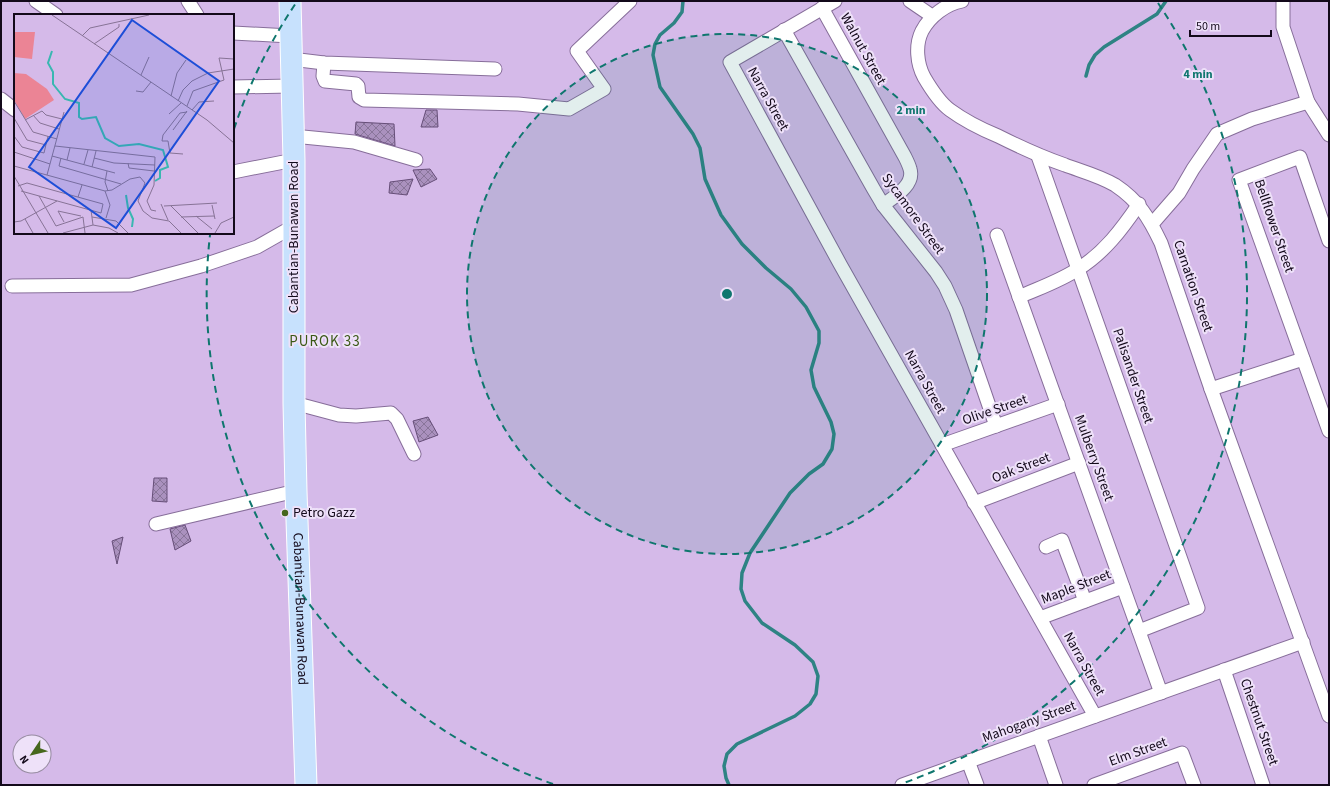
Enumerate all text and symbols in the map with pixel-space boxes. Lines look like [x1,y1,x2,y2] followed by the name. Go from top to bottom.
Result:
[835,9,891,89] street label: Walnut Street
[1190,12,1271,38] scale bar
[14,14,234,234] inset map
[1196,18,1220,35] text: 50 m
[742,63,794,135] street label: Narra Street
[1183,66,1213,83] text: 4 min
[896,102,926,119] text: 2 min
[284,161,304,313] street label: Cabantian-Bunawan Road
[877,169,949,259] street label: Sycamore Street
[1249,177,1299,275] street label: Bellflower Street
[1168,237,1218,335] street label: Carnation Street
[720,287,734,301] centre of rings
[1107,326,1159,427] street label: Palisander Street
[289,331,361,352] district label: PUROK 33
[899,346,951,418] street label: Narra Street
[960,389,1030,430] street label: Olive Street
[1069,412,1119,504] street label: Mulberry Street
[989,448,1053,488] street label: Oak Street
[293,503,355,523] place label: Petro Gazz
[280,508,290,518] marker: Petro Gazz
[287,532,313,686] street label: Cabantian-Bunawan Road
[1038,564,1114,609] street label: Maple Street
[1058,628,1110,700] street label: Narra Street
[1235,676,1283,768] street label: Chestnut Street
[979,696,1079,748] street label: Mahogany Street
[1106,732,1170,772] street label: Elm Street
[12,734,52,774] north arrow
[16,752,32,767] text: N

